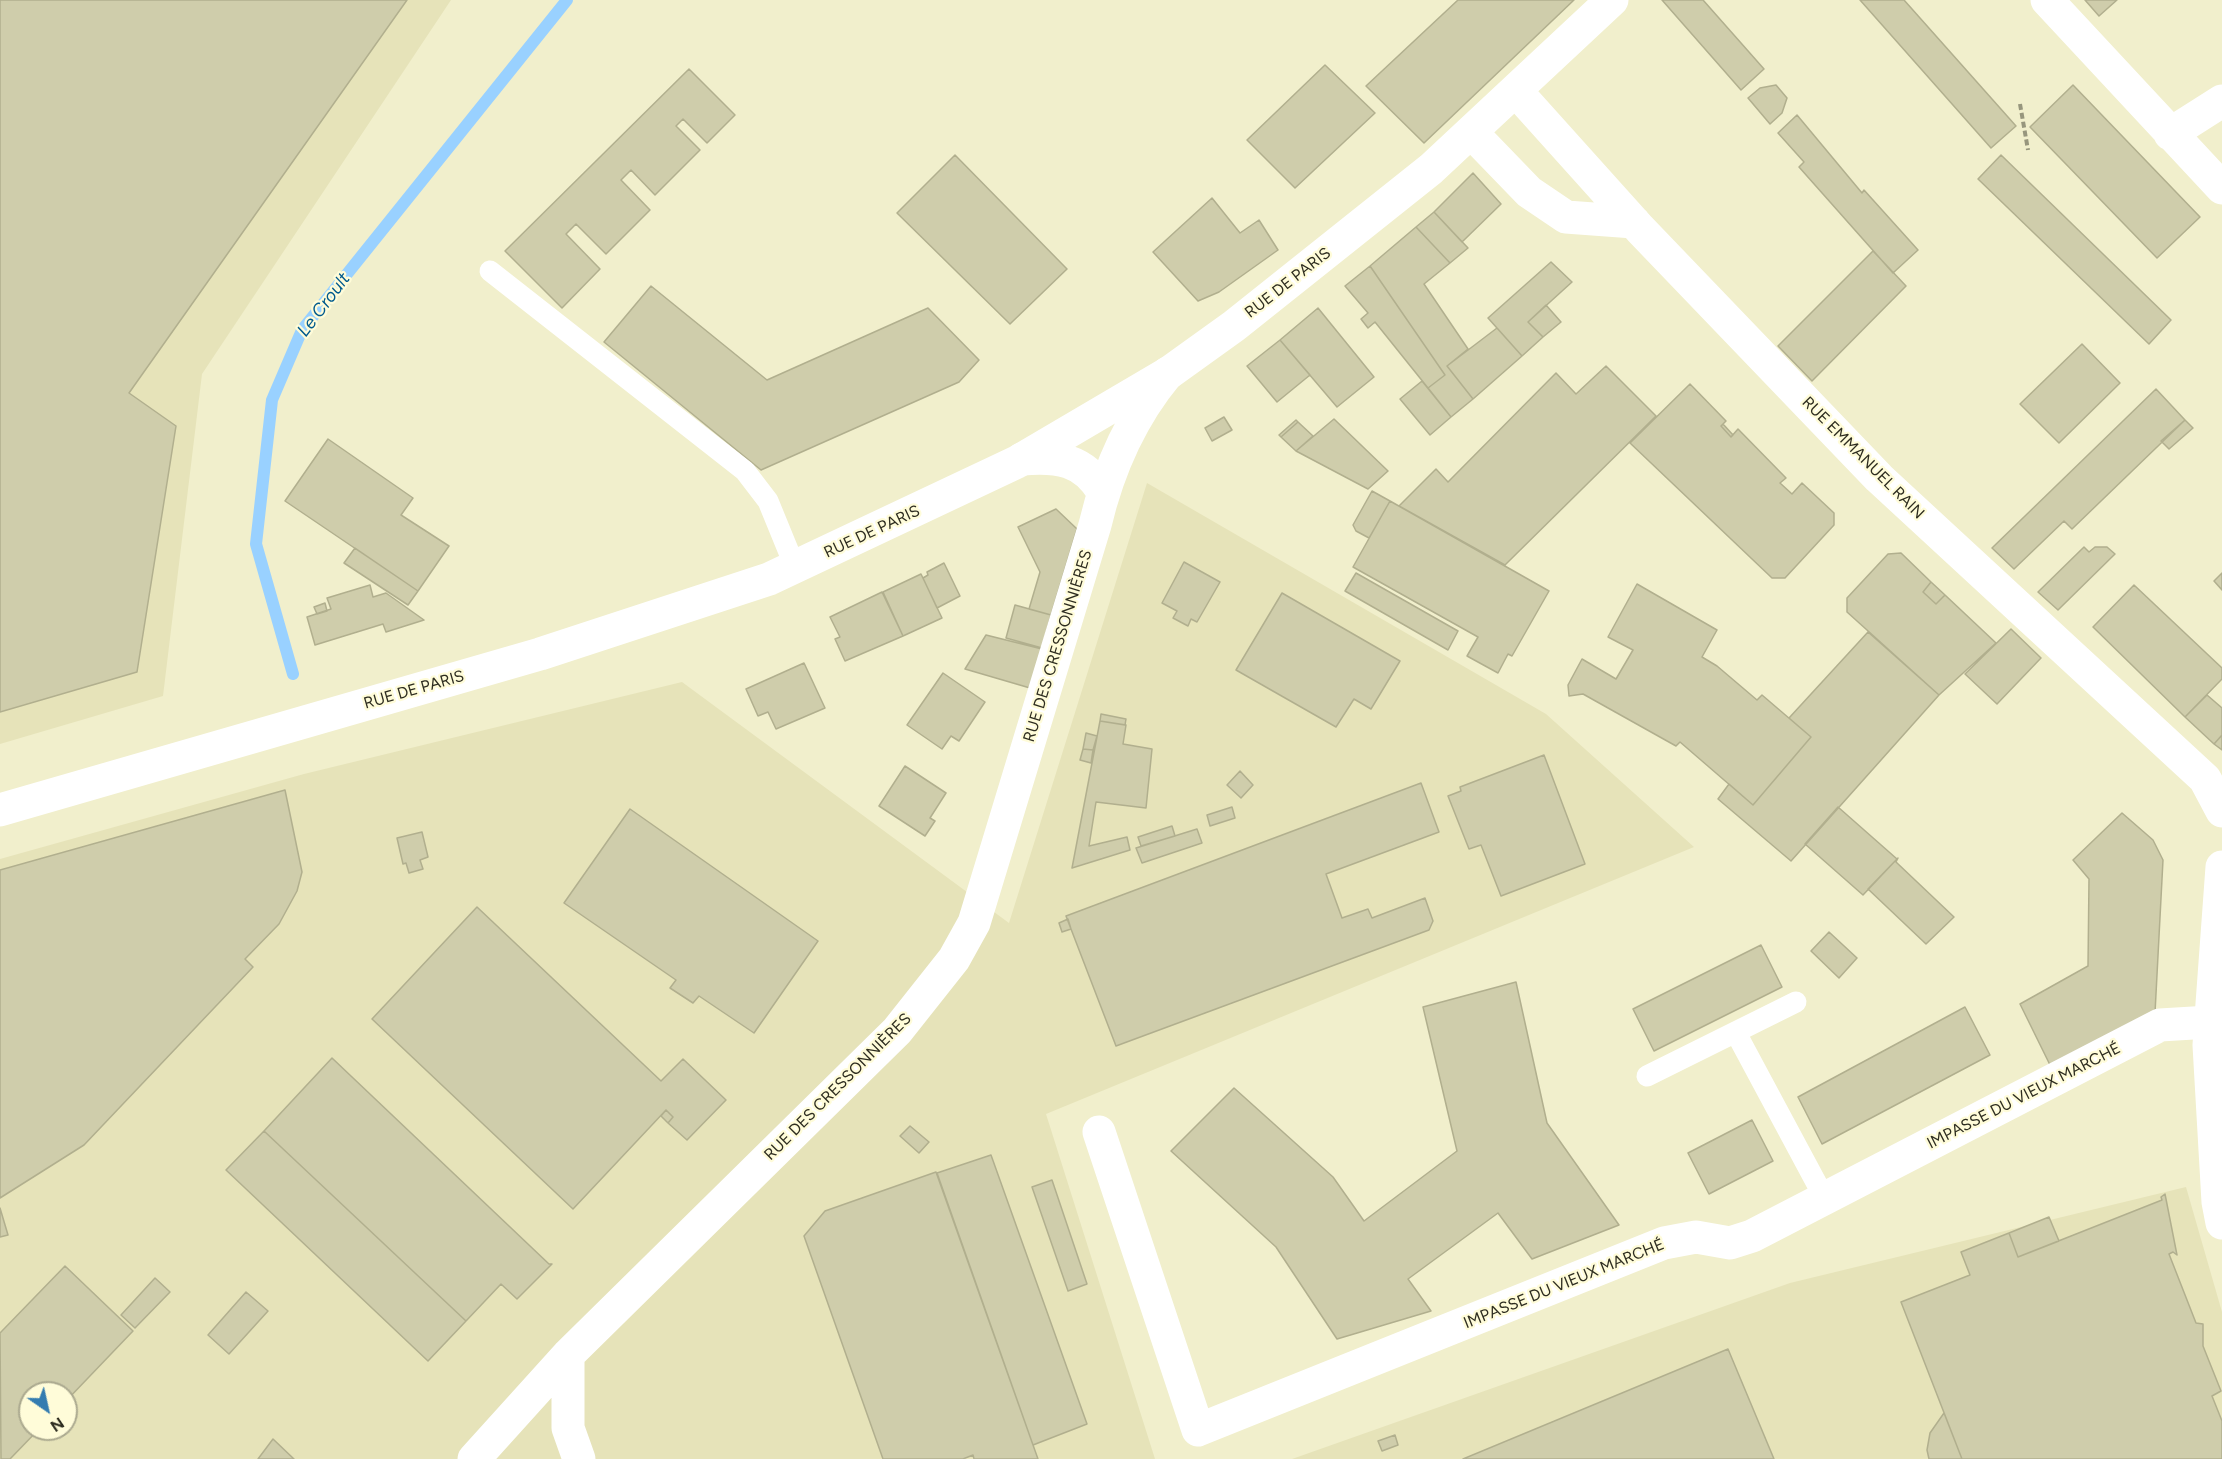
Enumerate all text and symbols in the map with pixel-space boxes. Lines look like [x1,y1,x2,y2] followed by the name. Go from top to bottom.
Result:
[1241,244,1335,322] street label: RUE DE PARIS
[293,269,355,341] water label: Le Croult
[1798,393,1928,523] street label: RUE EMMANUEL RAIN
[821,501,923,563] street label: RUE DE PARIS
[1020,548,1096,744] street label: RUE DES CRESSONNIÈRES
[362,667,466,713] street label: RUE DE PARIS
[761,1010,915,1164] street label: RUE DES CRESSONNIÈRES
[1924,1039,2124,1153] street label: IMPASSE DU VIEUX MARCHÉ
[1461,1235,1667,1333] street label: IMPASSE DU VIEUX MARCHÉ
[18,1381,78,1441] north arrow
[47,1413,68,1436] text: N

